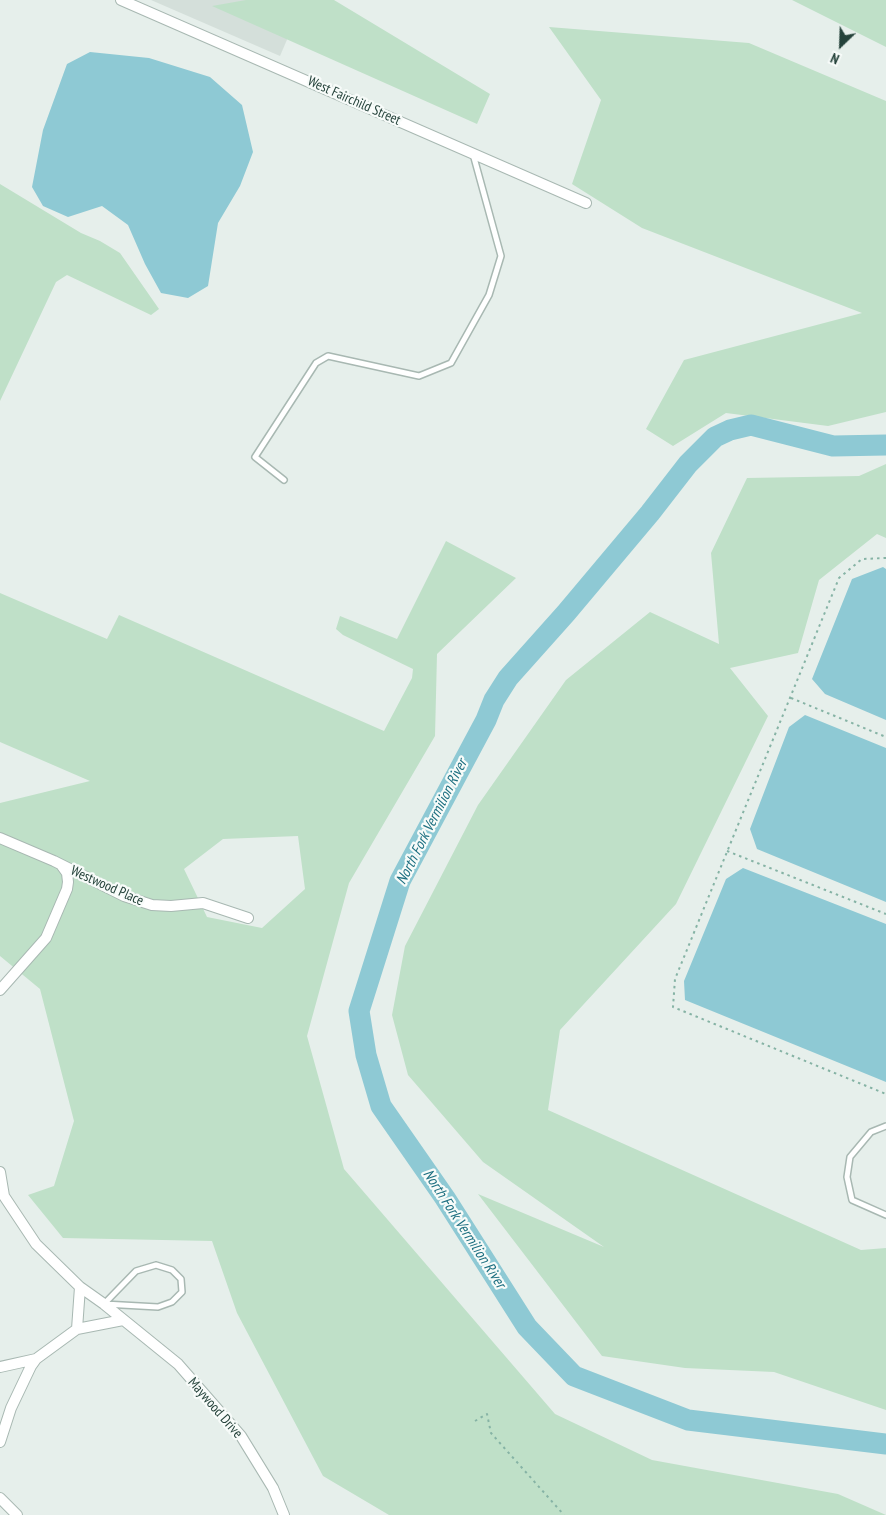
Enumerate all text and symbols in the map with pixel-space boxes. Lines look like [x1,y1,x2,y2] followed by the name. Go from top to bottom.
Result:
[816,20,866,70] north arrow
[828,49,842,68] text: N
[305,73,403,129] street label: West Fairchild Street
[393,757,471,887] water label: North Fork Vermilion River
[68,862,146,910] street label: Westwood Place
[419,1166,509,1292] water label: North Fork Vermilion River
[184,1374,246,1442] street label: Maywood Drive

